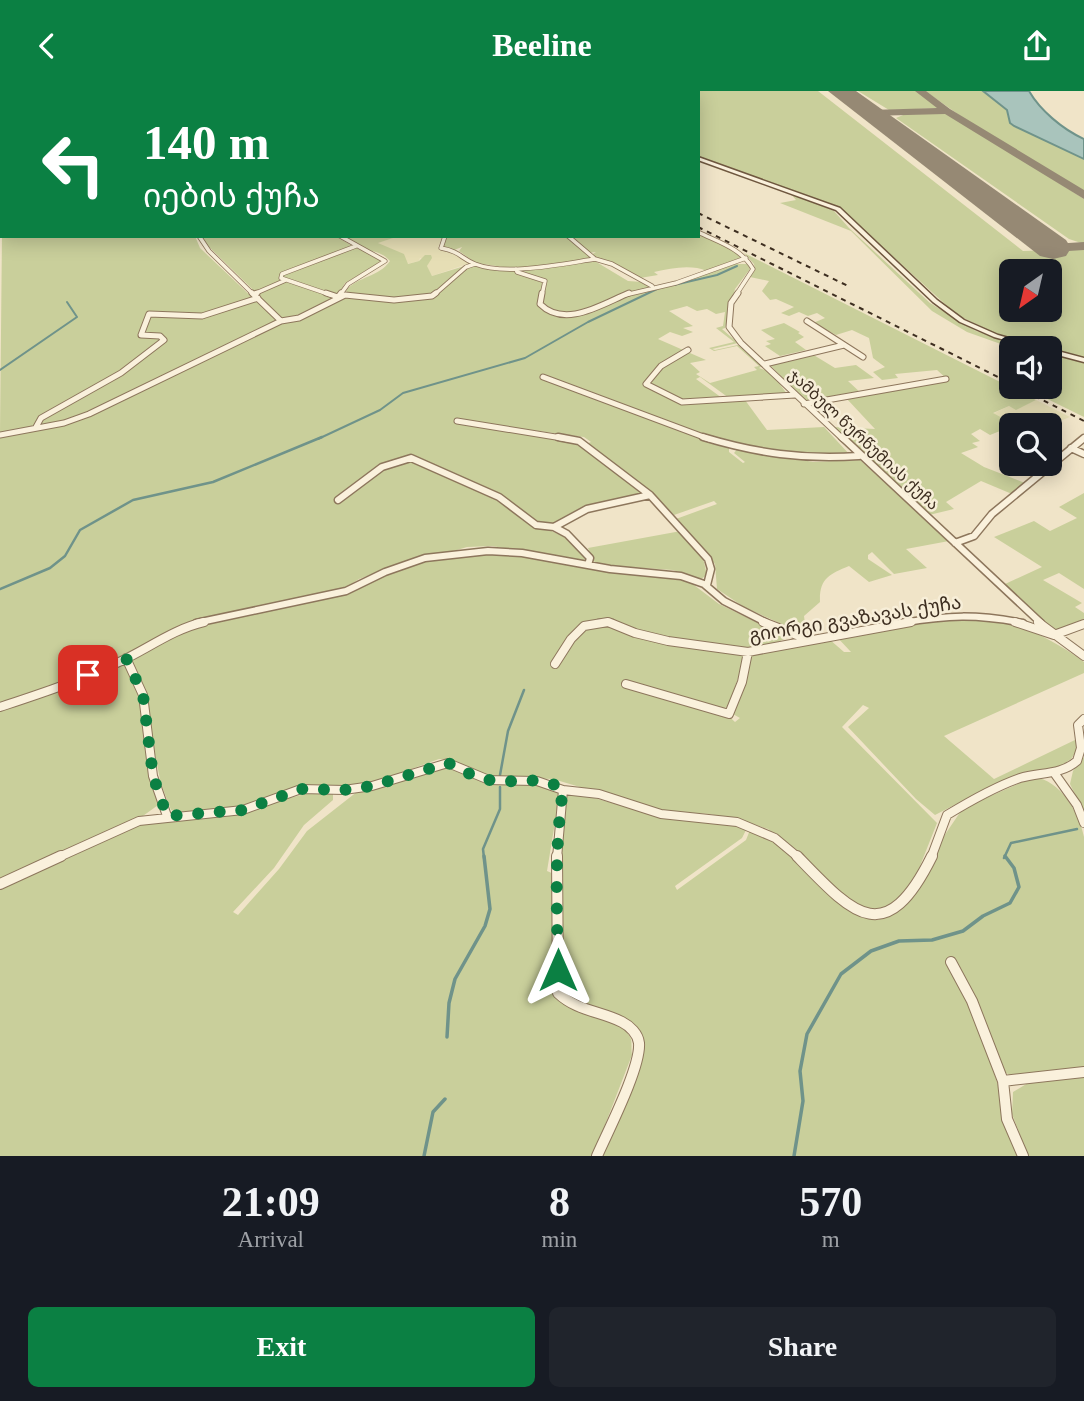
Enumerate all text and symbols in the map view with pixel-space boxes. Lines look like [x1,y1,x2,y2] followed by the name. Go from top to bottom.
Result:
[28,27,66,65] icon: back
[492,27,592,63] text: Beeline
[1018,27,1056,65] icon: share
[143,115,270,170] text: 140 m
[28,119,119,210] icon: left
[143,178,320,214] text: იების ქუჩა
[999,259,1062,322] north arrow
[999,259,1062,476] map controls
[999,336,1062,399] button: sound
[784,366,942,515] street label: ჯამბულ წურწუმიას ქუჩა
[999,413,1062,476] button: search
[747,591,963,647] street label: გიორგი გვაზავას ქუჩა
[58,645,118,705] pin
[69,656,107,694] icon: arrive
[521,933,595,1007] position arrow
[222,1179,320,1225] text: 21:09
[549,1179,570,1225] text: 8
[799,1179,862,1225] text: 570
[238,1227,304,1252] text: Arrival
[542,1227,577,1252] text: min
[822,1227,840,1252] text: m
[28,1307,535,1387] button: Exit
[549,1307,1056,1387] button: Share

